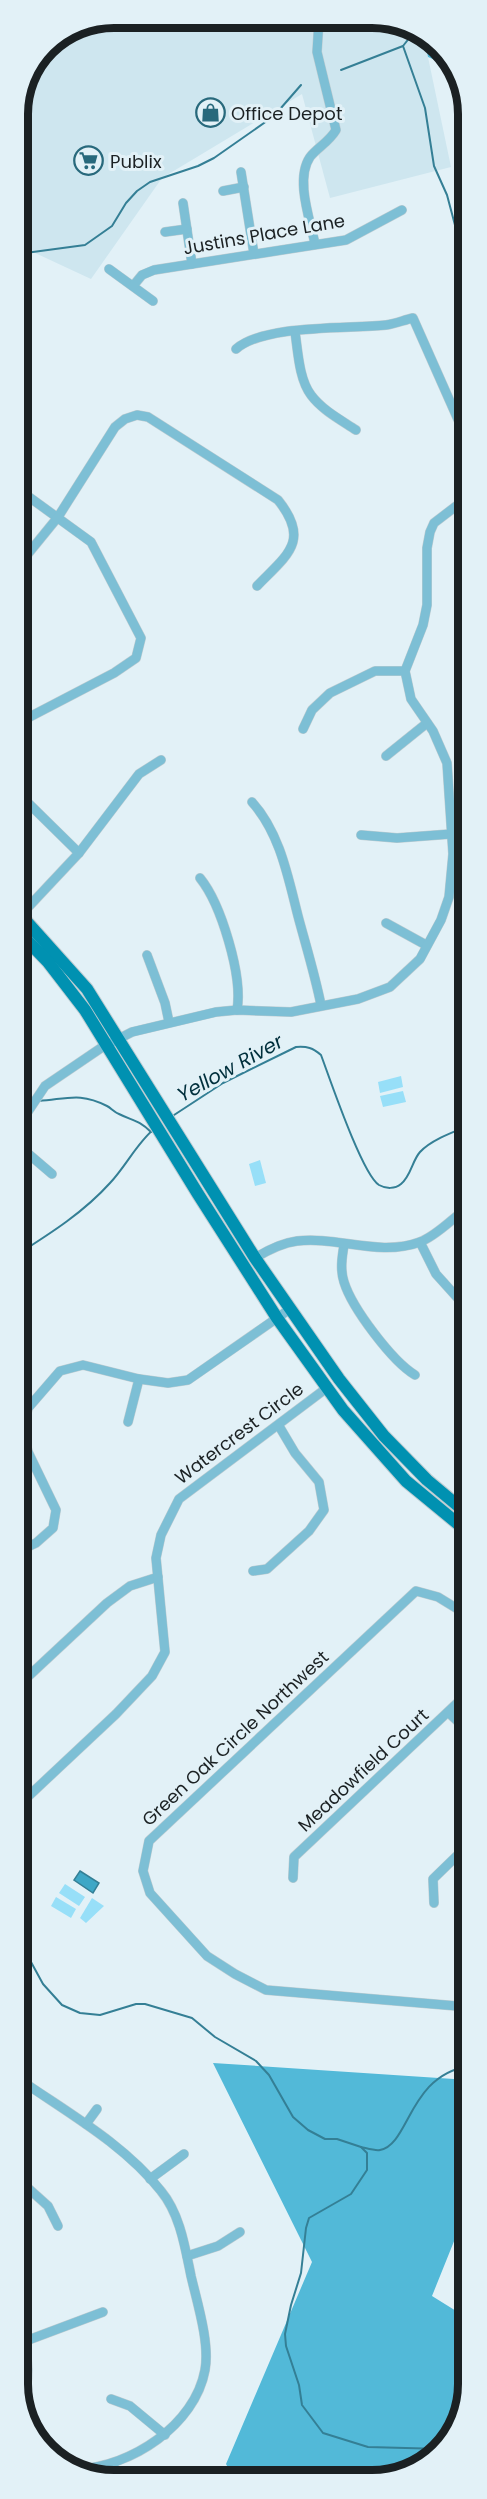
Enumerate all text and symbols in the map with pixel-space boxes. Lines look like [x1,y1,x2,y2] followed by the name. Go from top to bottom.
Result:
[194,97,226,129] shop icon: Office Depot
[231,101,342,126] place label: Office Depot
[73,145,105,177] supermarket icon: Publix
[110,149,162,174] place label: Publix
[181,207,347,261] street label: Justins Place Lane
[172,1027,289,1109] water label: Yellow River
[169,1376,309,1490] street label: Watercrest Circle
[136,1645,334,1831] street label: Green Oak Circle Northwest
[292,1703,434,1837] street label: Meadowfield Court

